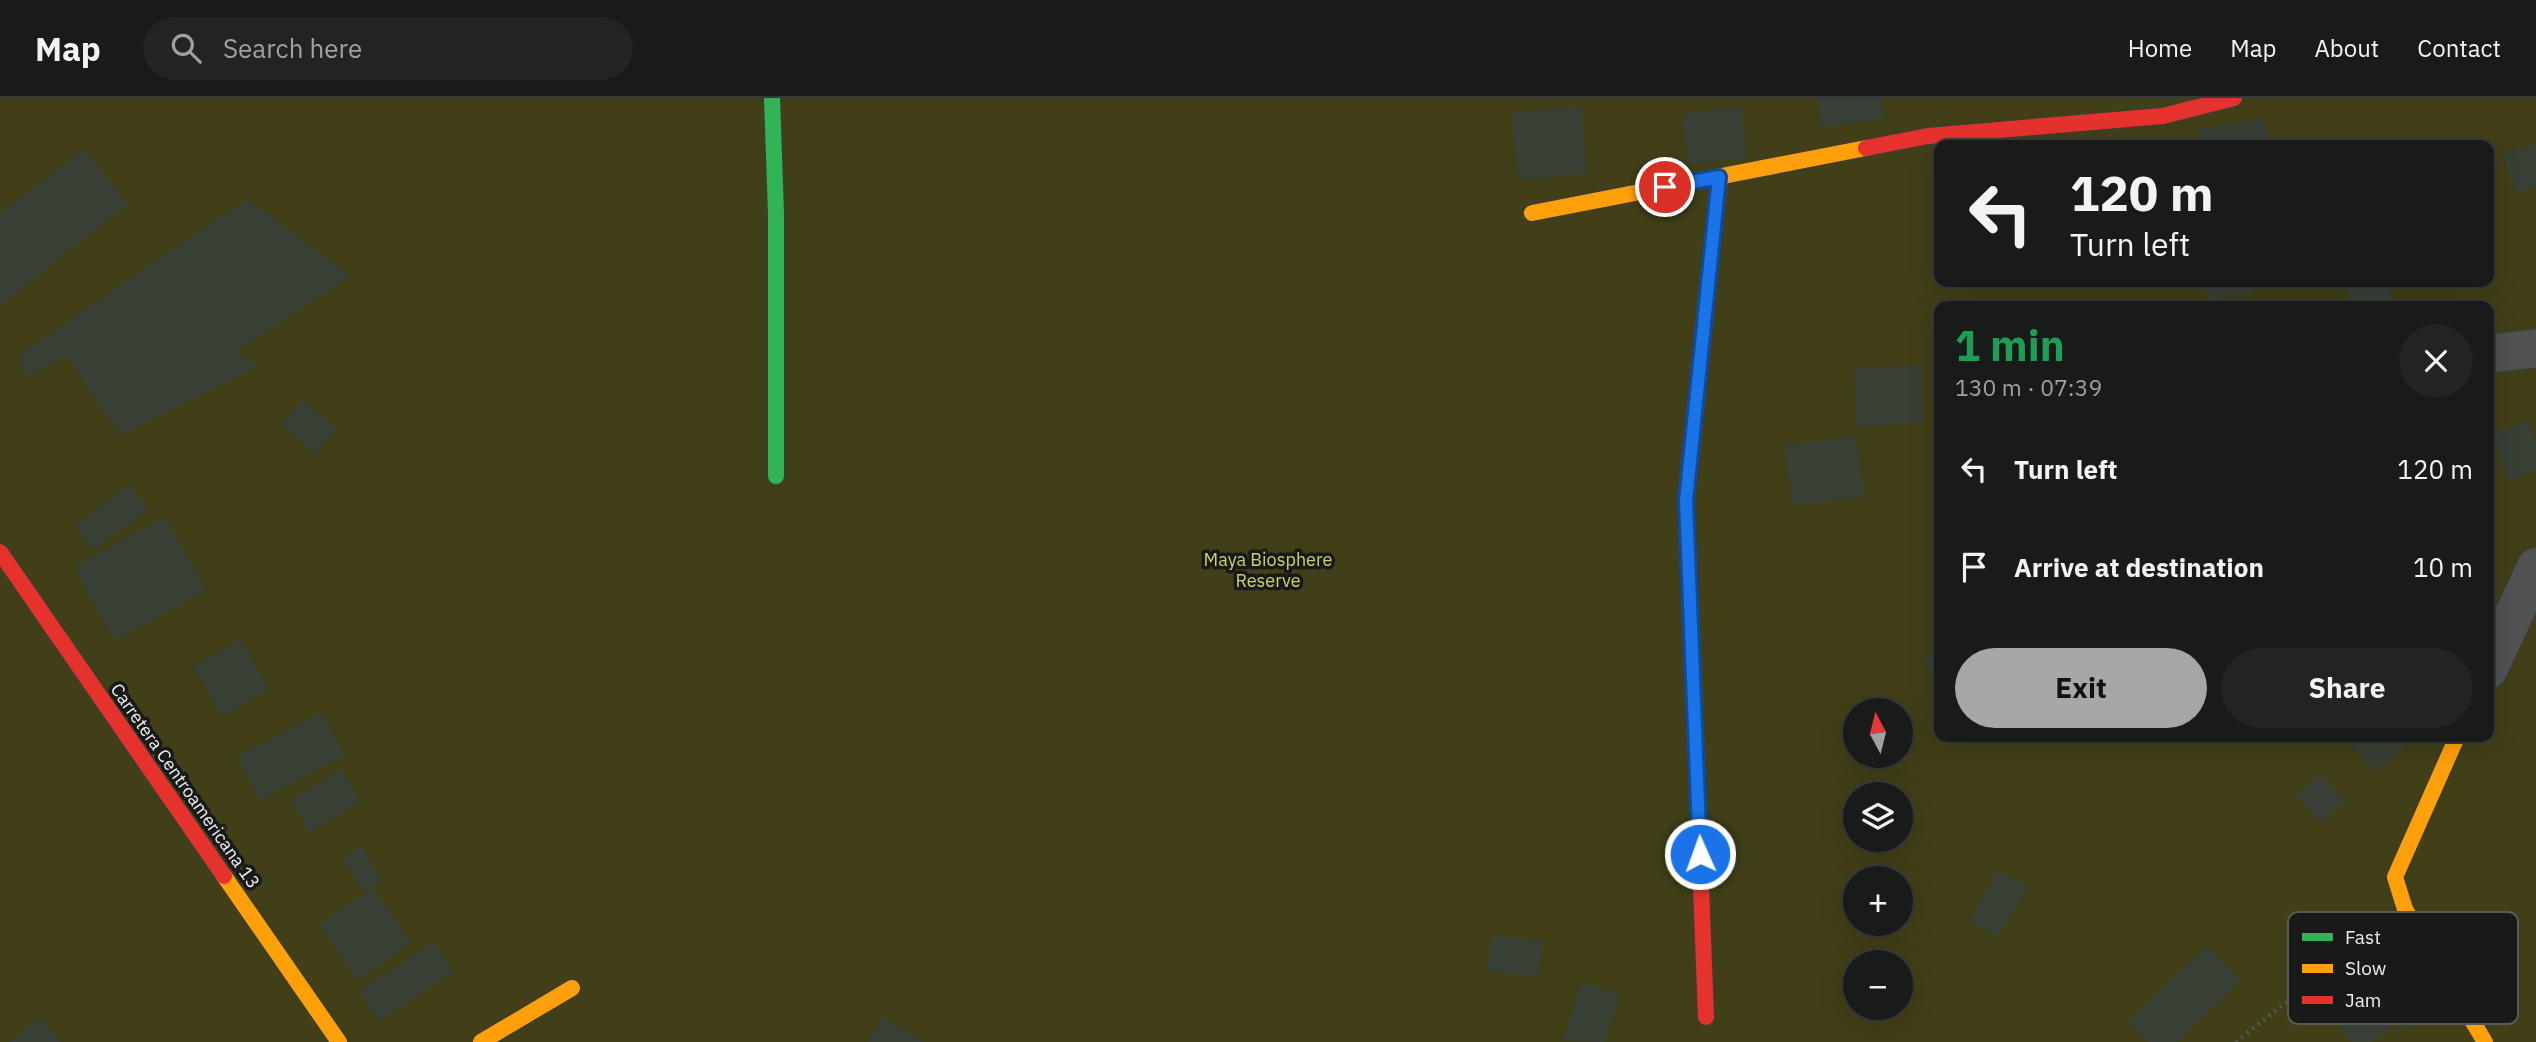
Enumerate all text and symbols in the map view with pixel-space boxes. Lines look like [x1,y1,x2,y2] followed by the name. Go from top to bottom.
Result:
[143,17,633,80] search box
[35,27,101,70] text: Map
[167,29,205,67] icon: search
[223,31,362,65] text: Search here
[2128,32,2192,64] text: Home
[2230,32,2276,64] text: Map
[2314,32,2379,64] text: About
[2417,32,2501,64] text: Contact
[1635,157,1695,217] pin
[2070,161,2214,224] text: 120 m
[1646,168,1684,206] icon: arrive
[1955,168,2046,259] icon: left
[2070,223,2190,265] text: Turn left
[1955,318,2065,373] text: 1 min
[2399,324,2473,398] button: close
[1955,372,2102,402] text: 130 m · 07:39
[1955,450,1993,488] icon: left
[2014,452,2117,486] text: Turn left
[2397,452,2473,486] text: 120 m
[1204,548,1332,592] park label: Maya Biosphere Reserve
[1955,548,1993,586] icon: arrive
[2014,550,2264,584] text: Arrive at destination
[2413,550,2473,584] text: 10 m
[1955,648,2207,728] button: Exit
[2221,648,2473,728] button: Share
[106,679,265,893] street label: Carretera Centroamericana 13
[1843,698,1913,768] north arrow
[1843,698,1913,1020] map controls
[1843,782,1913,852] button: layers
[1663,817,1737,891] position arrow
[1843,866,1913,936] button: +
[2288,912,2518,1024] legend
[2345,925,2381,949] text: Fast
[1843,950,1913,1020] button: −
[2345,956,2386,980] text: Slow
[2345,988,2381,1012] text: Jam

